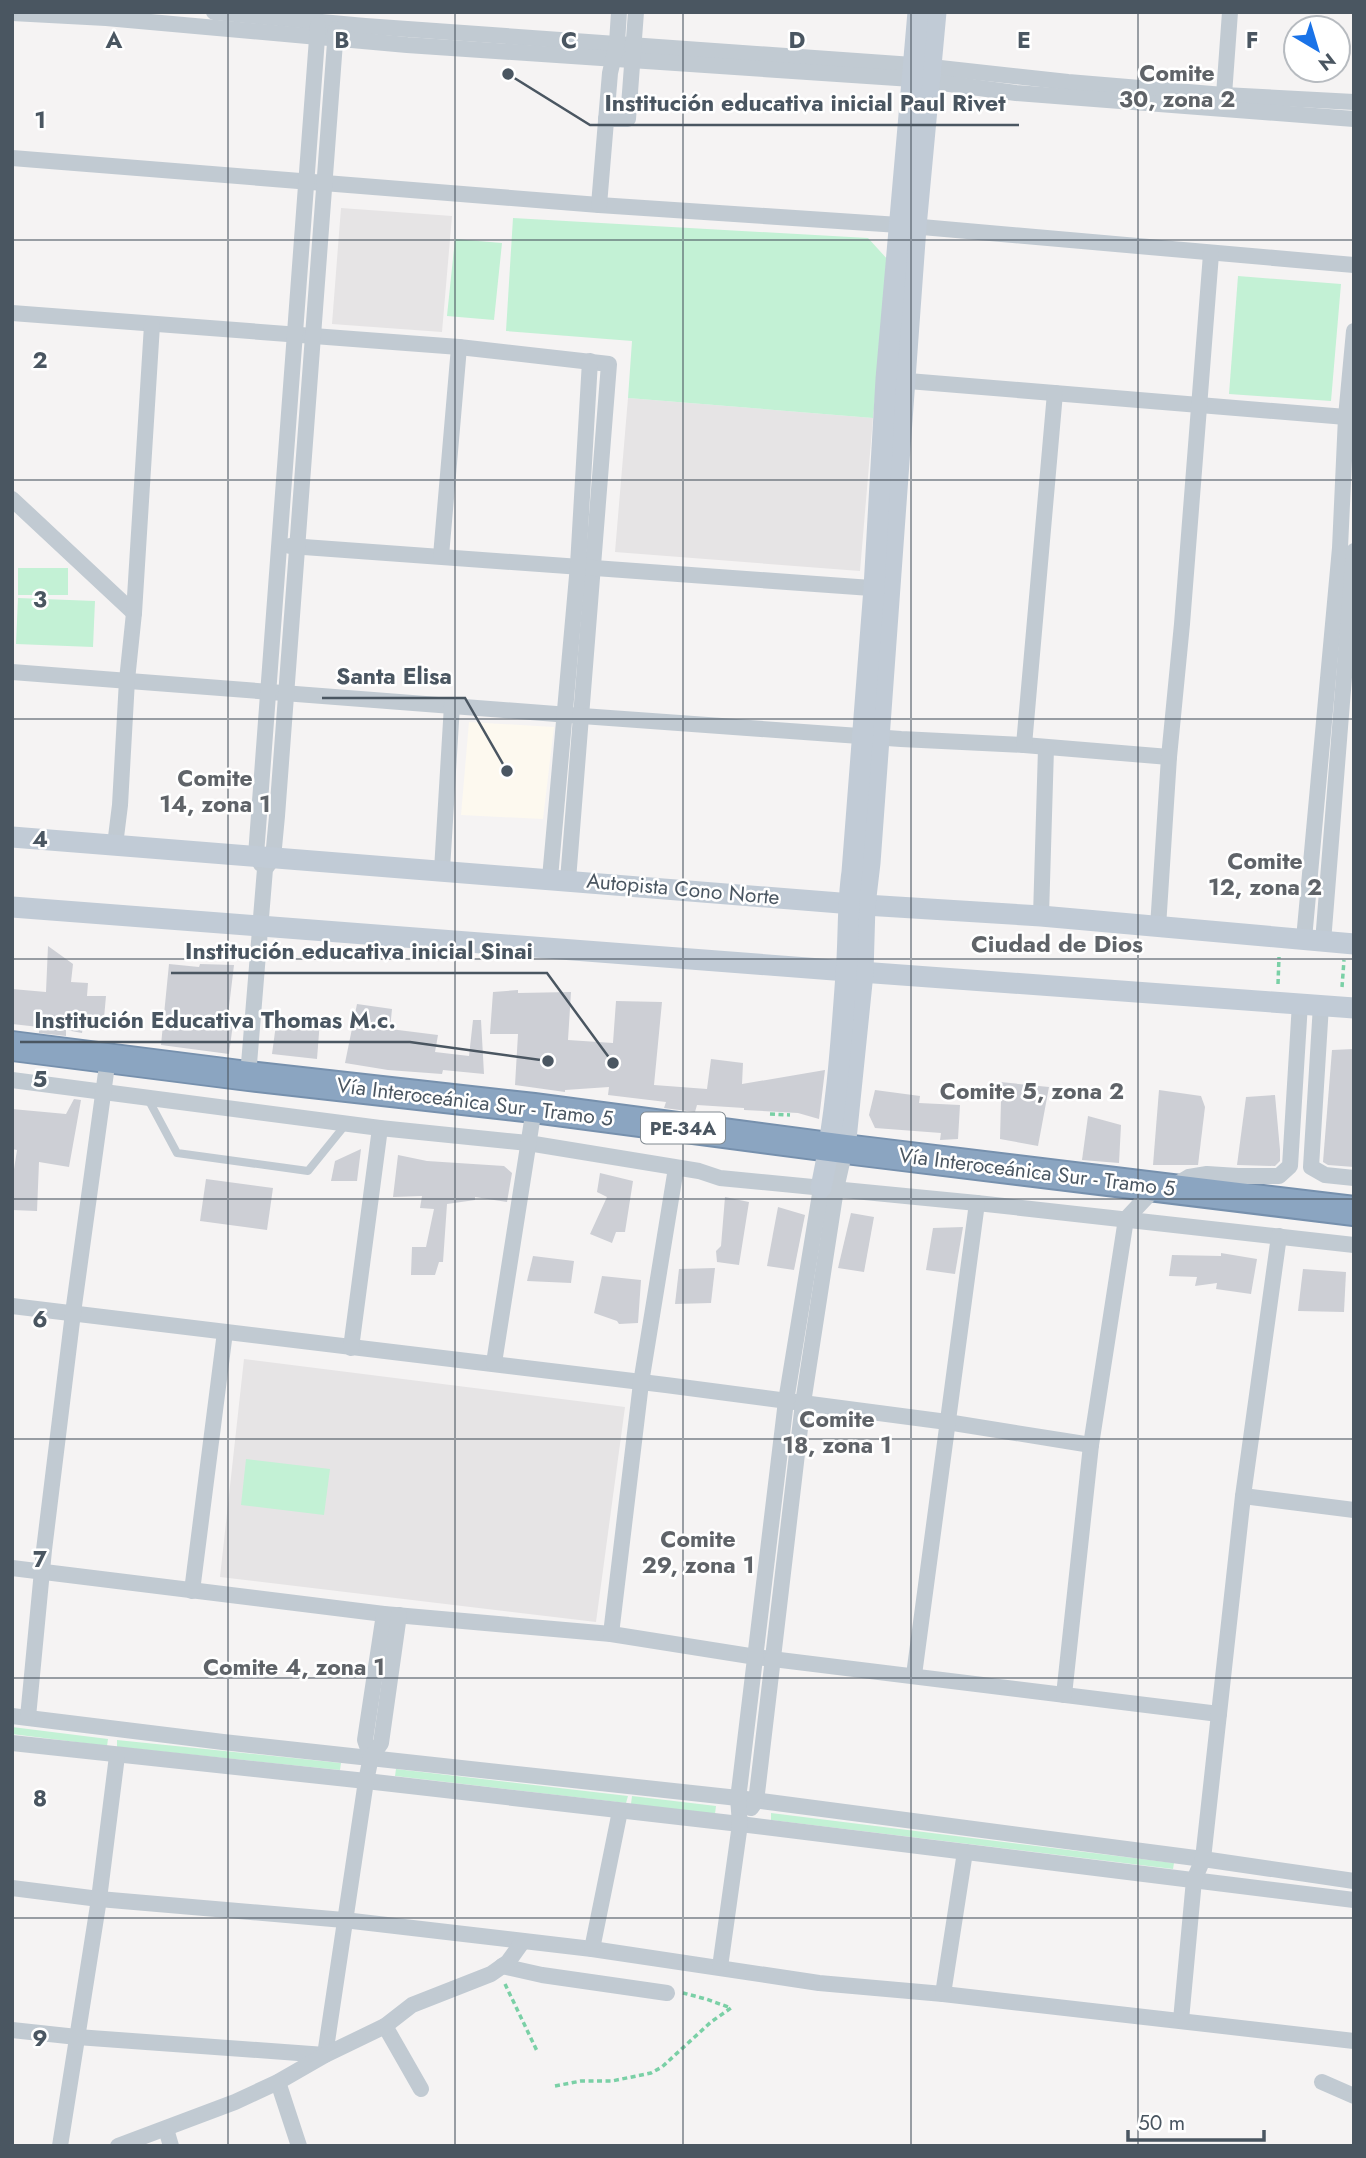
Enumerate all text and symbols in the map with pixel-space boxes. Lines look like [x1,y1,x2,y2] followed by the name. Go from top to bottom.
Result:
[1282,14,1352,84] north arrow
[105,23,123,57] text: A
[334,23,350,57] text: B
[561,23,577,57] text: C
[789,23,806,57] text: D
[1017,23,1031,57] text: E
[1246,23,1258,57] text: F
[1313,47,1341,77] text: N
[1119,56,1235,116] district label: Comite 30, zona 2
[590,81,1019,125] callout: Institución educativa inicial Paul Rivet
[604,86,1006,120] text: Institución educativa inicial Paul Rivet
[34,103,46,137] text: 1
[32,343,48,377] text: 2
[33,582,47,616] text: 3
[322,654,465,698] callout: Santa Elisa
[336,659,452,693] text: Santa Elisa
[159,761,271,821] district label: Comite 14, zona 1
[32,822,48,856] text: 4
[1208,844,1322,904] district label: Comite 12, zona 2
[585,866,781,912] street label: Autopista Cono Norte
[971,926,1143,961] district label: Ciudad de Dios
[171,929,547,973] callout: Institución educativa inicial Sinai
[185,934,533,968] text: Institución educativa inicial Sinai
[20,998,410,1042] callout: Institución Educativa Thomas M.c.
[34,1003,396,1037] text: Institución Educativa Thomas M.c.
[33,1062,47,1096] text: 5
[335,1070,615,1134] street label: Vía Interoceánica Sur - Tramo 5
[940,1074,1124,1108] district label: Comite 5, zona 2
[641,1112,725,1144] road number: PE-34A
[897,1140,1177,1204] street label: Vía Interoceánica Sur - Tramo 5
[32,1302,48,1336] text: 6
[782,1402,892,1462] district label: Comite 18, zona 1
[642,1522,754,1582] district label: Comite 29, zona 1
[33,1542,47,1576] text: 7
[203,1650,385,1684] district label: Comite 4, zona 1
[33,1781,47,1815] text: 8
[32,2021,48,2055] text: 9
[1128,2098,1264,2142] scale bar
[1138,2108,1185,2138] text: 50 m

